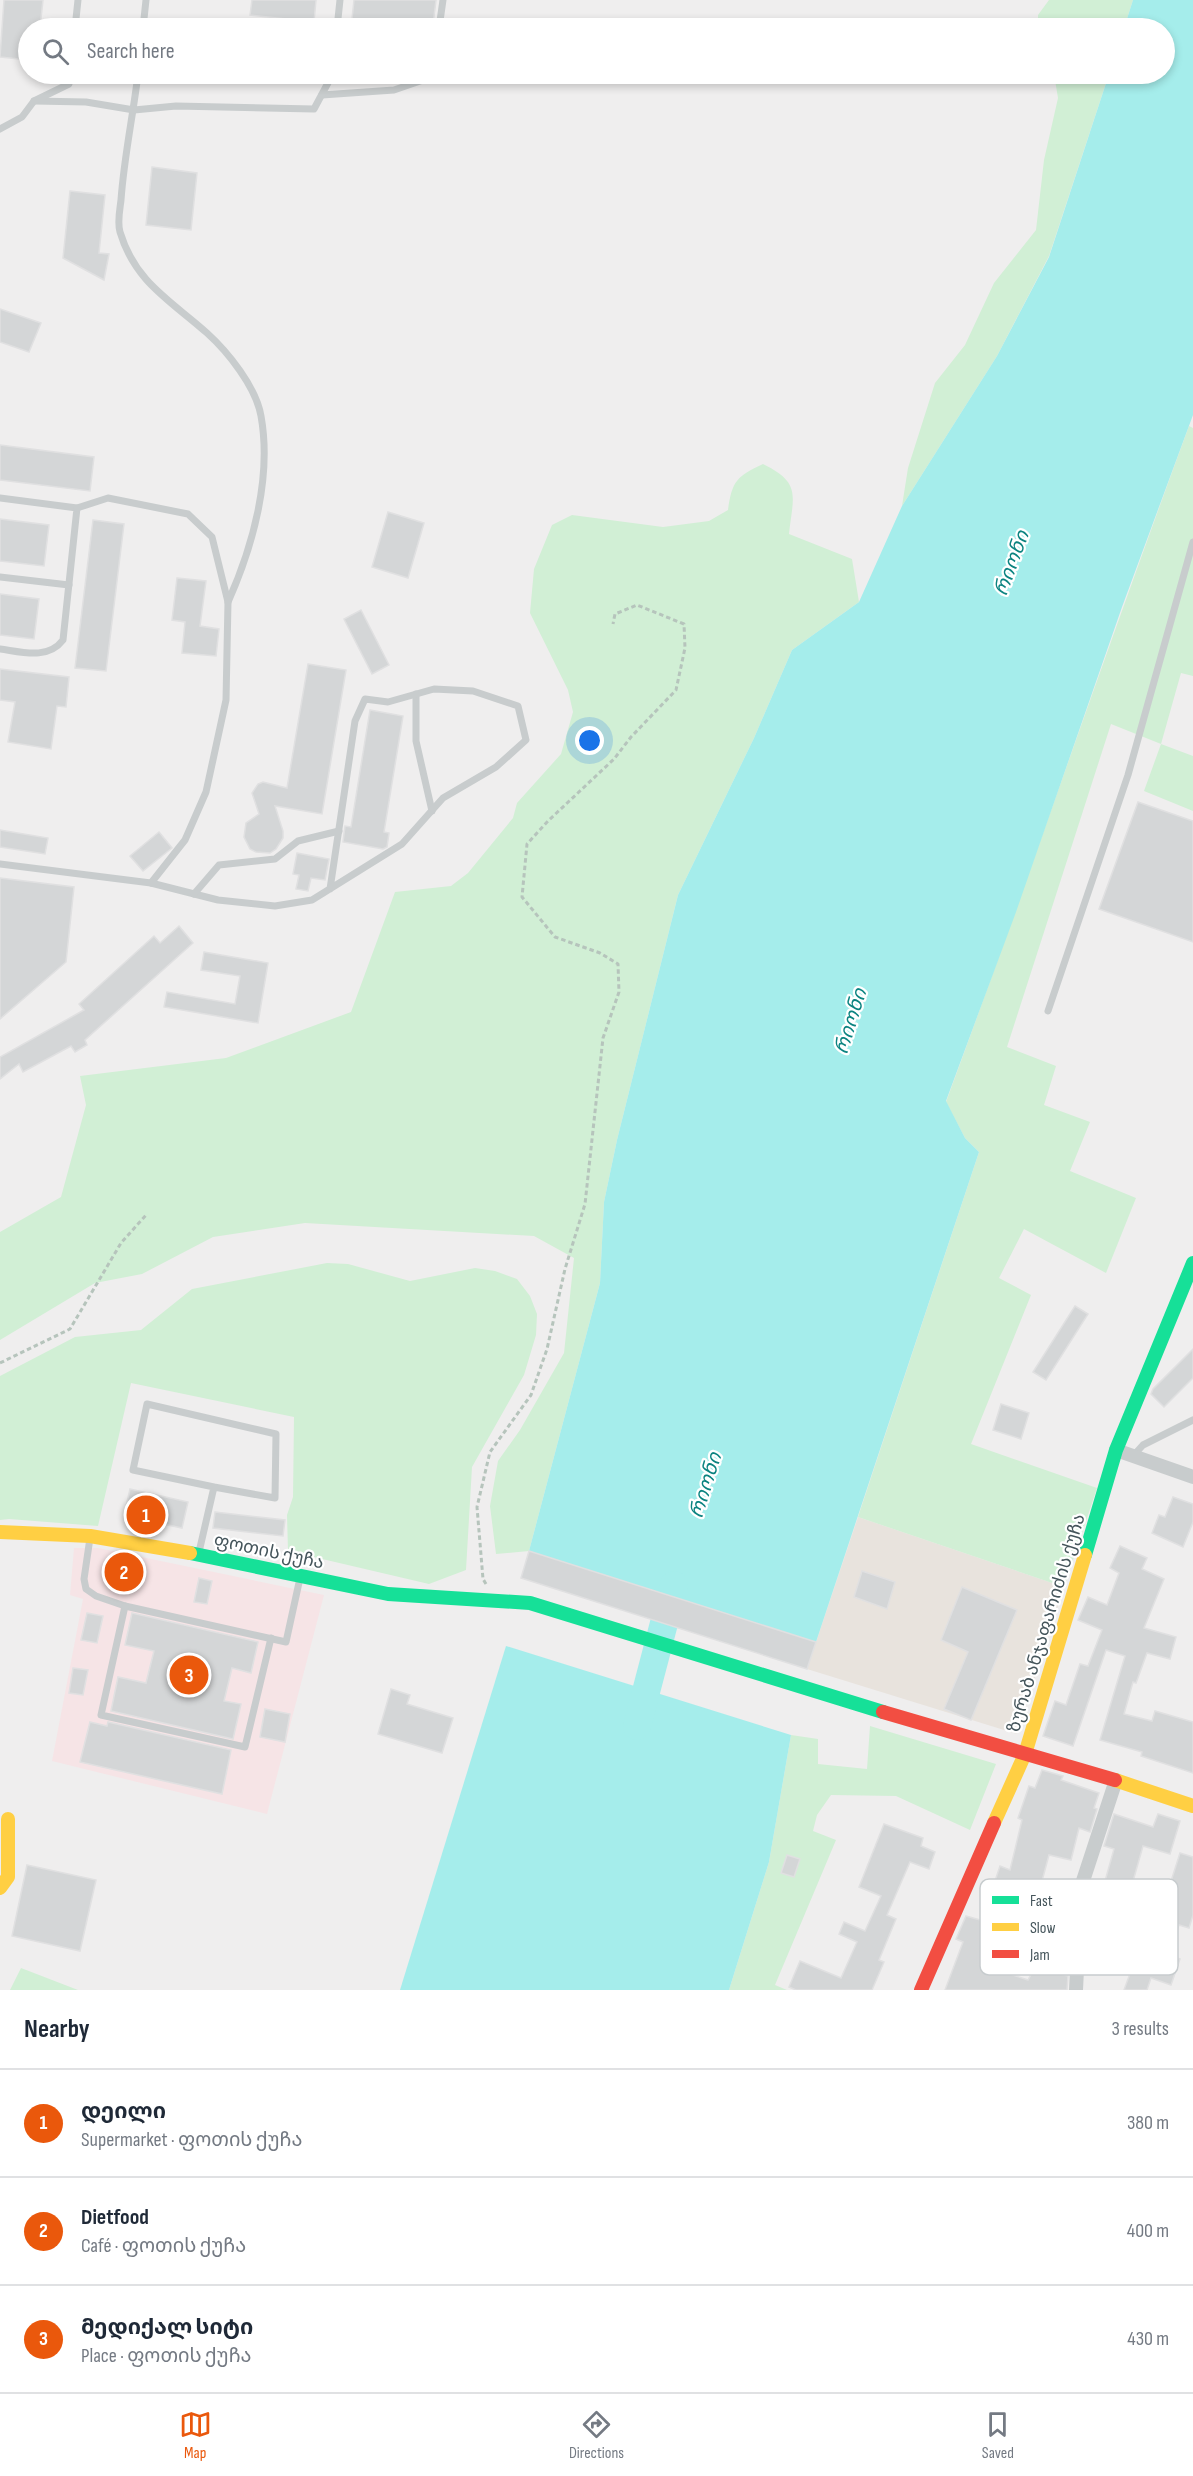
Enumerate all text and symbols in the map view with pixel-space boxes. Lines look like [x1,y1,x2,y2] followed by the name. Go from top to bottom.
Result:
[18,18,1175,84] search box
[39,35,72,68] icon: search
[87,38,174,65] text: Search here
[989,526,1035,599] water label: რიონი
[575,726,604,755] your location
[830,984,873,1057] water label: რიონი
[685,1448,728,1521] water label: რიონი
[126,1492,166,1538] pin: 1
[1003,1511,1090,1735] street label: ზურაბ ანჯაფარიძის ქუჩა
[212,1530,326,1573] street label: ფოთის ქუჩა
[104,1550,144,1594] pin: 2
[170,1652,208,1698] pin: 3
[980,1879,1178,1975] legend
[1030,1892,1053,1911] text: Fast
[1030,1919,1055,1938] text: Slow
[1029,1946,1050,1965] text: Jam
[24,2014,90,2045] text: Nearby
[1112,2017,1169,2041] text: 3 results
[81,2098,166,2125] text: დეილი
[40,2111,47,2135] text: 1
[1127,2111,1169,2135] text: 380 m
[81,2128,302,2152] text: Supermarket · ფოთის ქუჩა
[81,2204,149,2231] text: Dietfood
[39,2219,48,2243] text: 2
[1127,2219,1169,2243] text: 400 m
[81,2234,246,2258] text: Café · ფოთის ქუჩა
[81,2314,253,2341] text: მედიქალ სიტი
[39,2327,48,2351] text: 3
[1127,2327,1169,2351] text: 430 m
[81,2344,252,2368] text: Place · ფოთის ქუჩა
[179,2408,212,2463] tab: Map
[569,2408,624,2463] tab: Directions
[981,2408,1014,2463] tab: Saved

